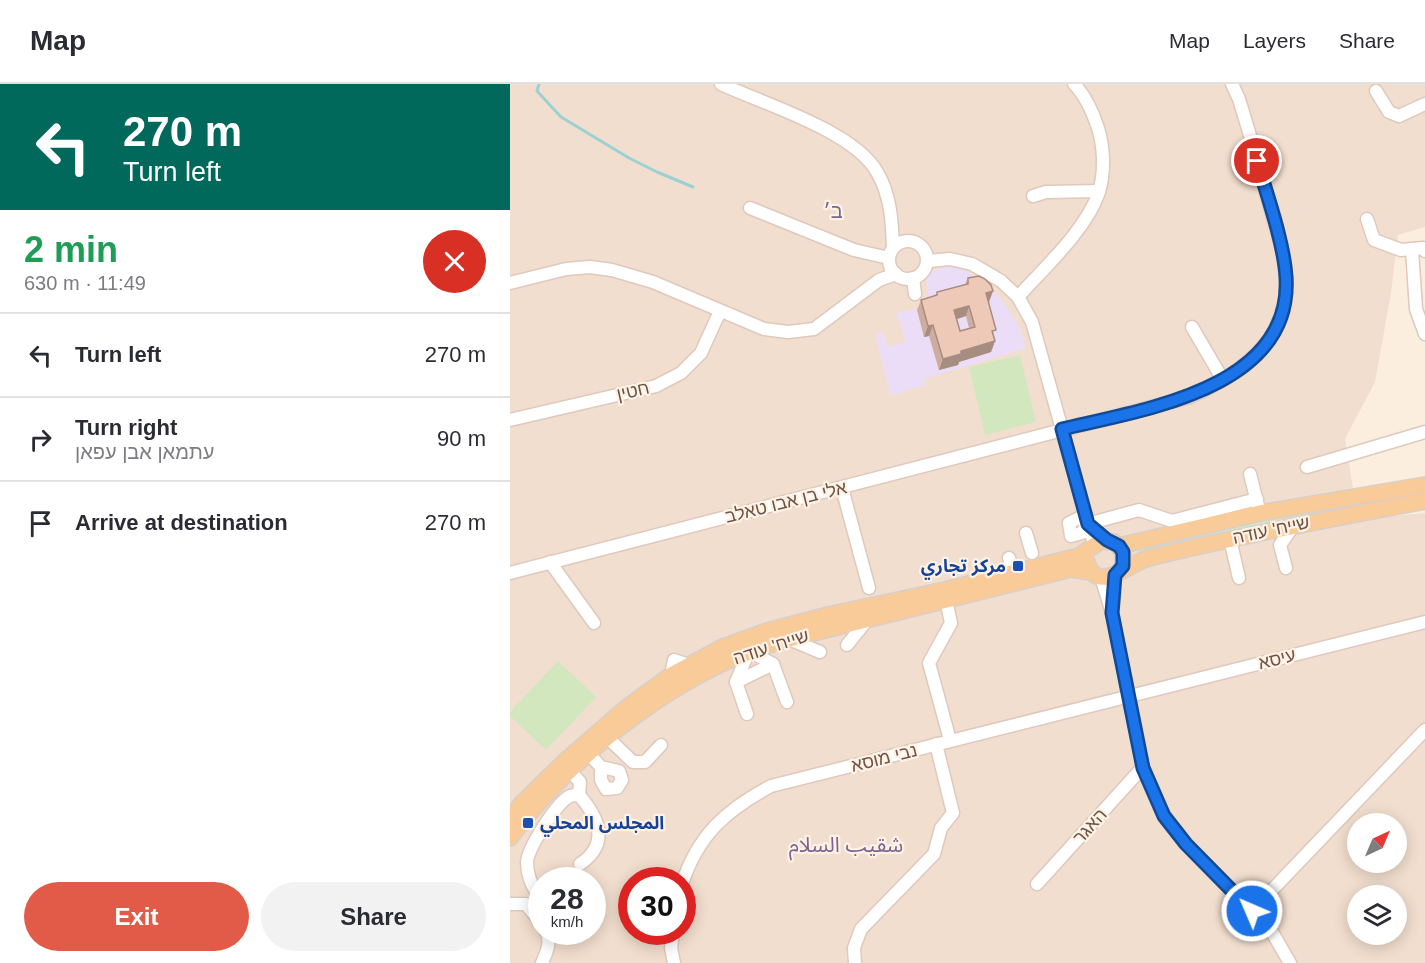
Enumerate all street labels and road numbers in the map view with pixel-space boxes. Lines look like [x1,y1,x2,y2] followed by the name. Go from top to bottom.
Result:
[615,378,651,404] street label: חטין
[723,477,850,527] street label: אלי בן אבו טאלב
[1231,512,1311,548] street label: שייח' עודה
[731,625,811,669] street label: שייח' עודה
[1256,645,1298,673] street label: עיסא
[849,740,919,776] street label: נבי מוסא
[1069,804,1111,848] street label: האגר

